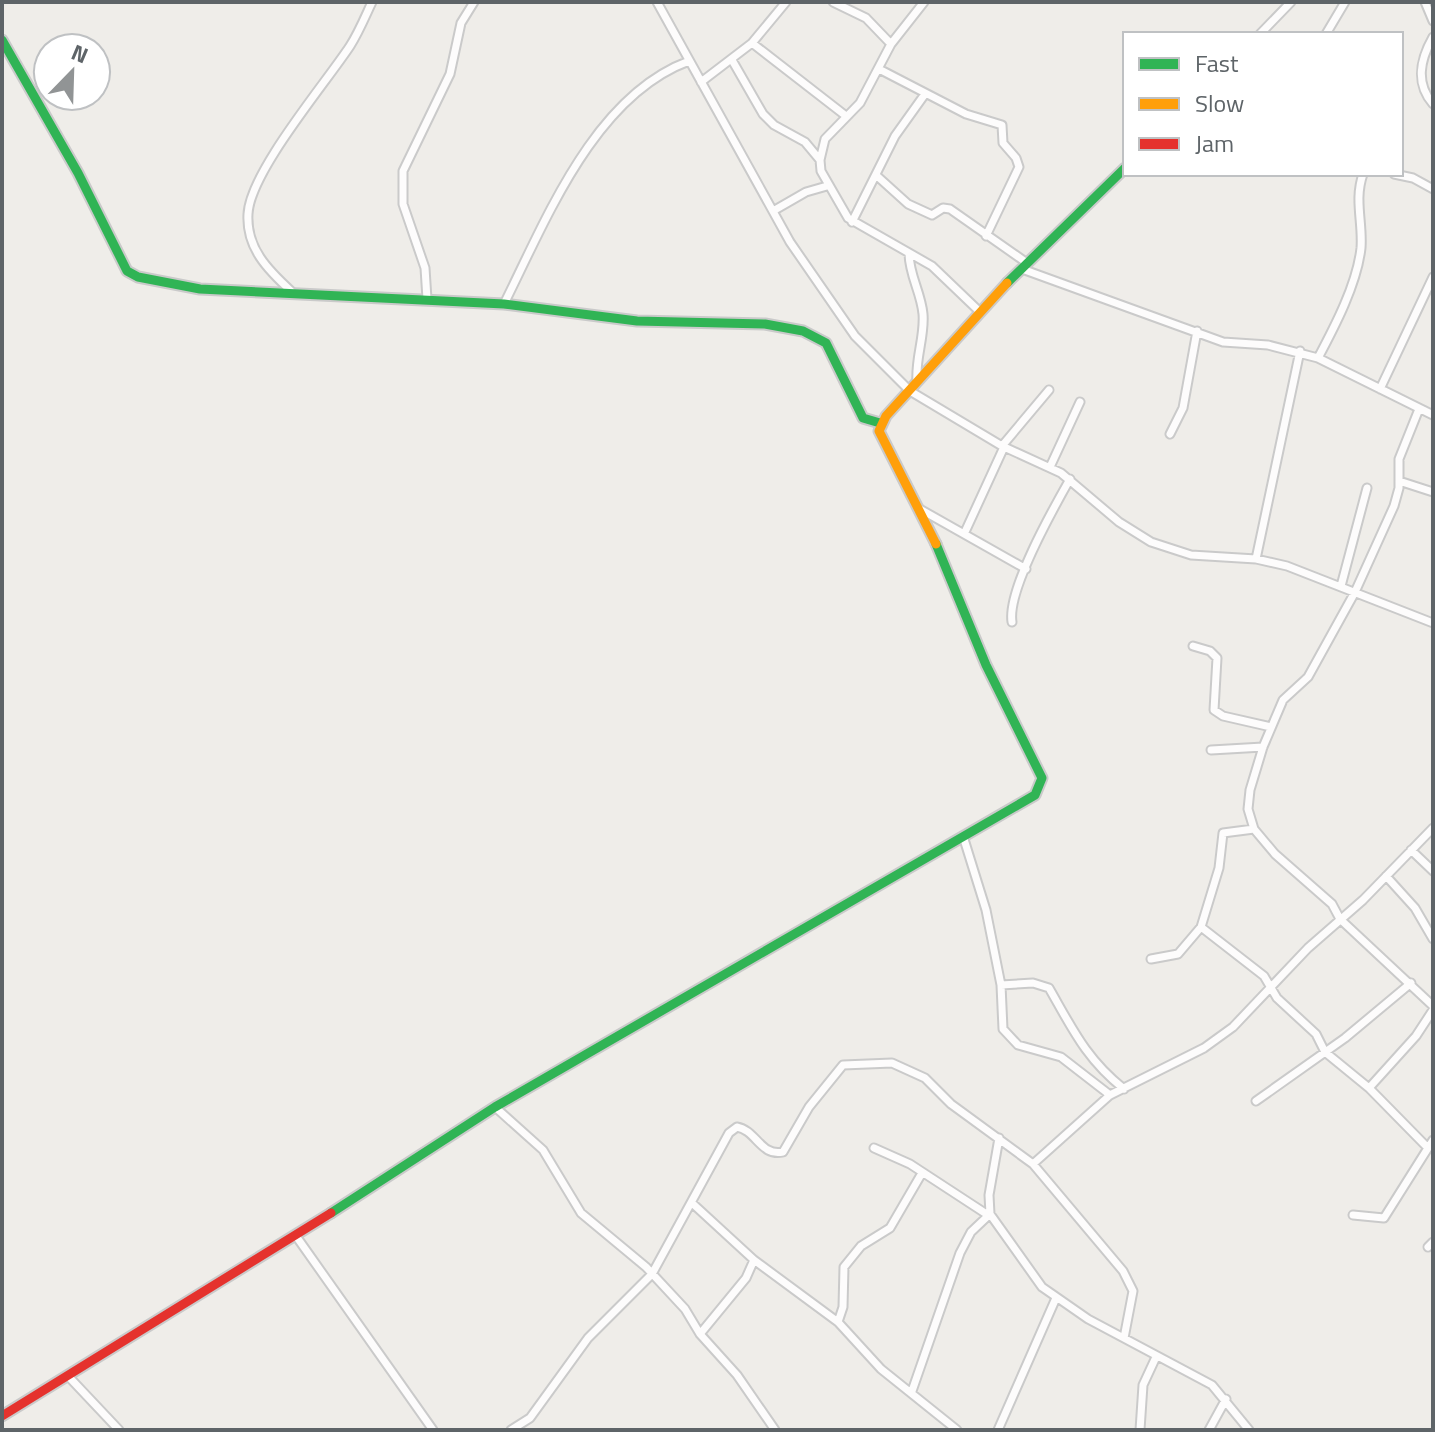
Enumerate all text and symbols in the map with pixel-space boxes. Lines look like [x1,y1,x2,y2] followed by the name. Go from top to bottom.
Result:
[32,32,112,112] north arrow
[1123,32,1403,176] legend
[66,35,93,72] text: N
[1195,45,1239,81] text: Fast
[1195,85,1244,121] text: Slow
[1195,125,1234,161] text: Jam

